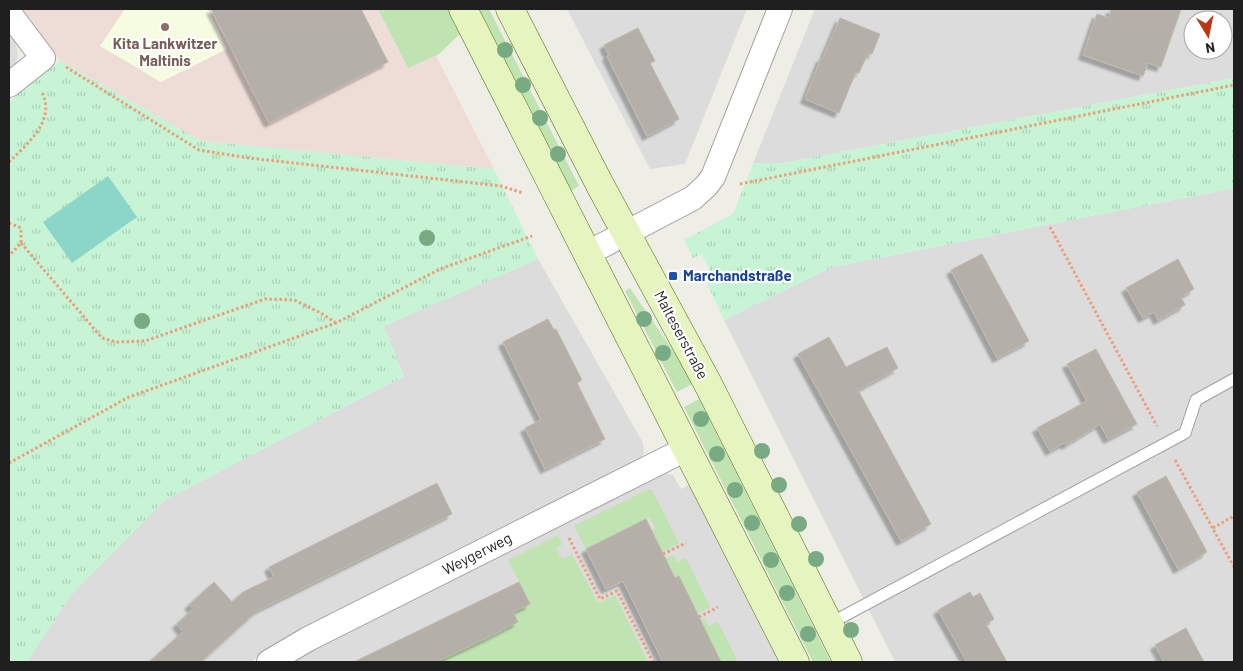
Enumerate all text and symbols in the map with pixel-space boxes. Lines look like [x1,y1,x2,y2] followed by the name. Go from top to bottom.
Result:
[1183,10,1233,60] north arrow
[159,21,171,33] marker: Kita Lankwitzer Maltinis
[113,34,218,69] place label: Kita Lankwitzer Maltinis
[1204,39,1216,57] text: N
[683,266,792,284] place label: Marchandstraße
[667,270,679,282] marker: Marchandstraße
[651,287,713,382] street label: Malteserstraße
[439,528,514,578] street label: Weygerweg

